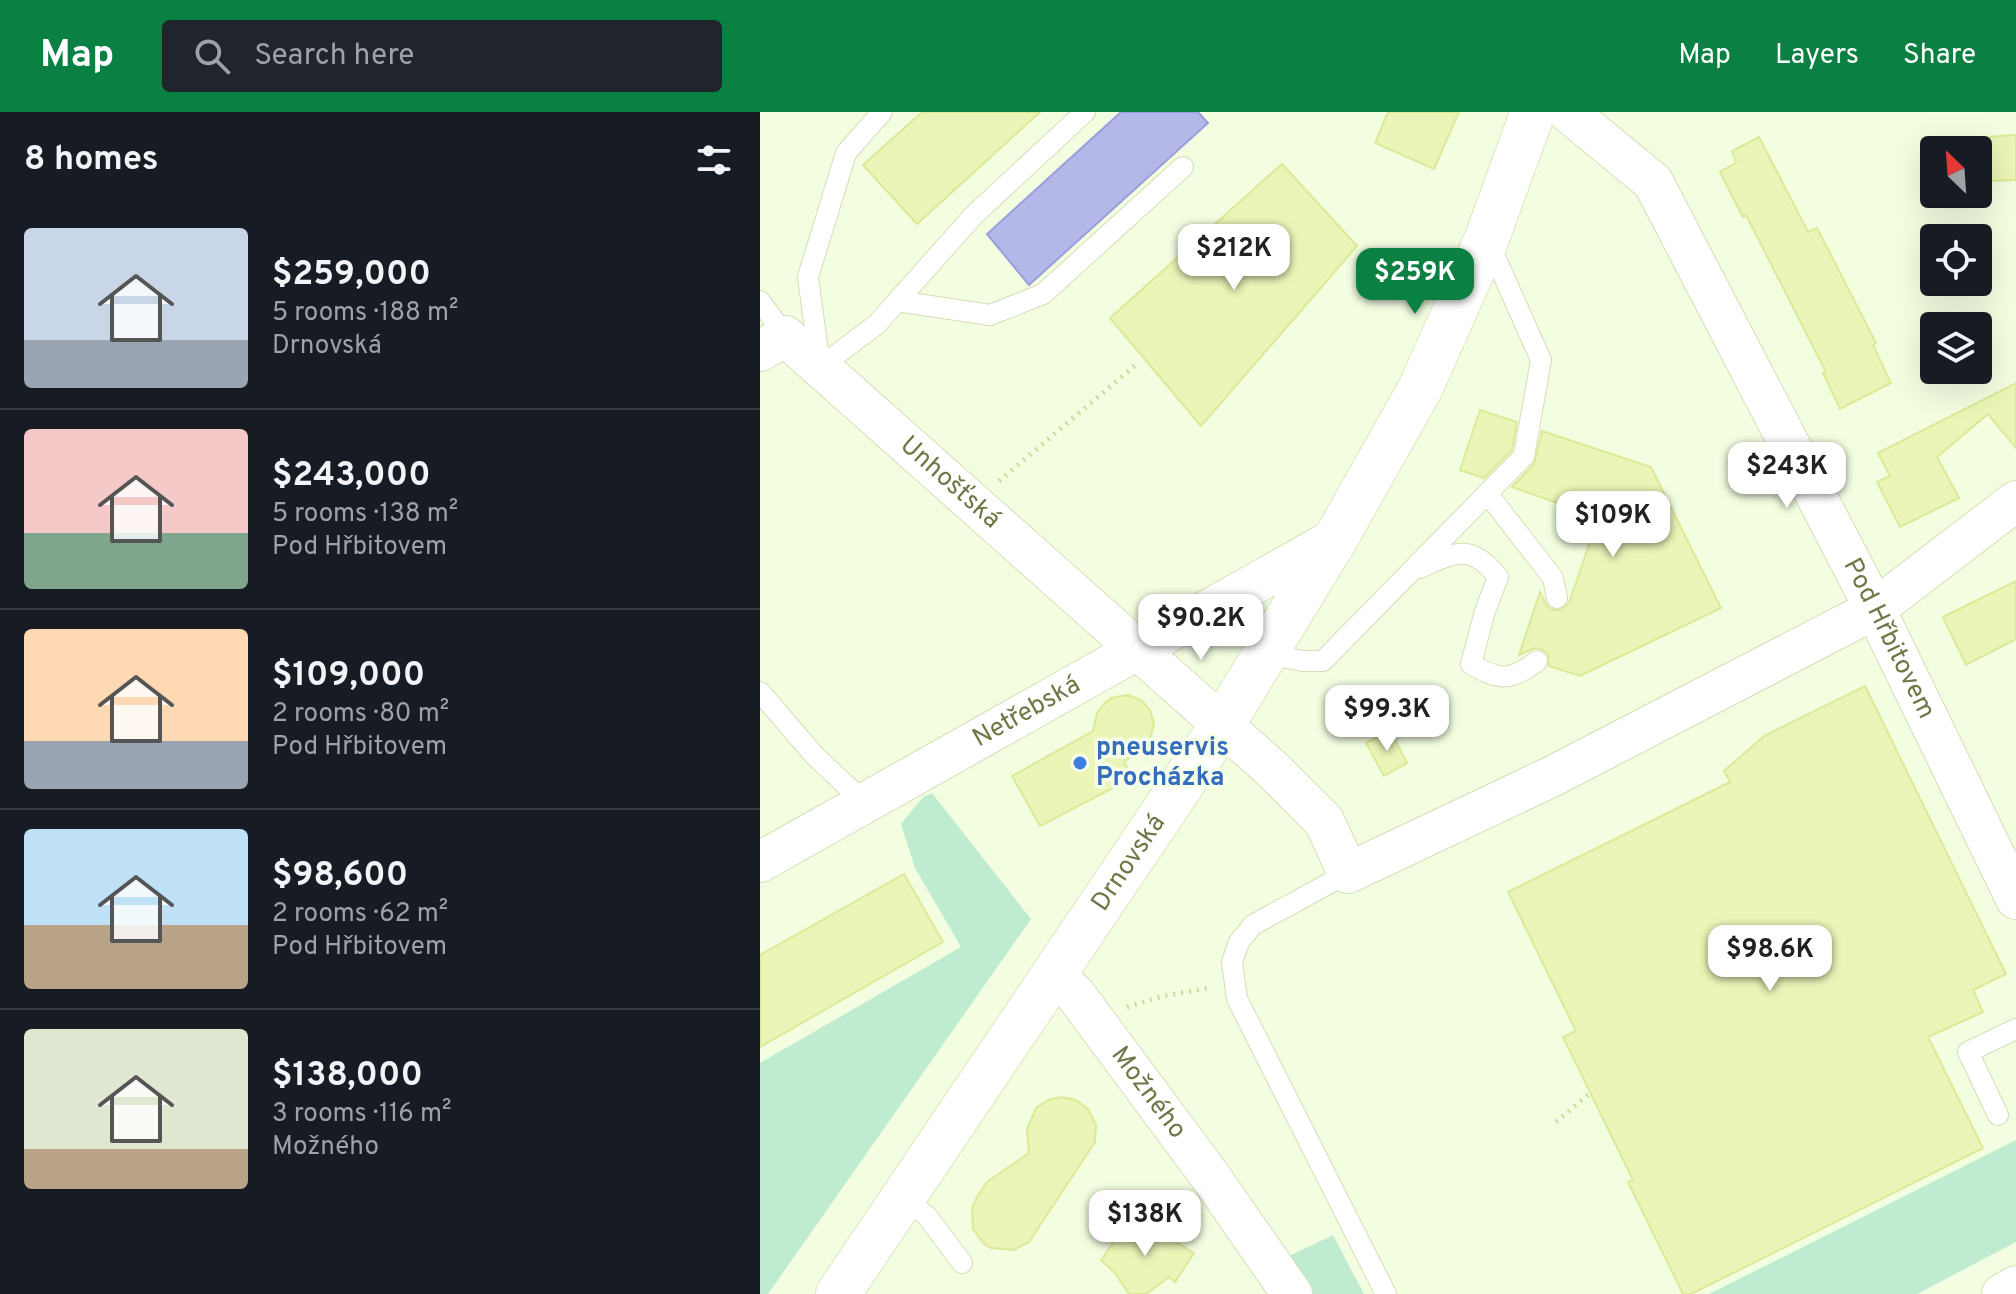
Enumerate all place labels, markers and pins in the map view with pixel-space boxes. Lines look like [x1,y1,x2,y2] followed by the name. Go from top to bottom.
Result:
[1178,224,1290,292] pin: $212K
[1359,248,1471,316] pin: $259K
[1731,442,1843,510] pin: $243K
[1557,491,1669,559] pin: $109K
[1136,594,1266,662] pin: $90.2K
[1322,685,1452,753] pin: $99.3K
[1096,732,1229,795] place label: pneuservis Procházka
[1071,754,1089,772] marker: pneuservis Procházka
[1705,925,1835,993] pin: $98.6K
[1089,1190,1201,1258] pin: $138K

